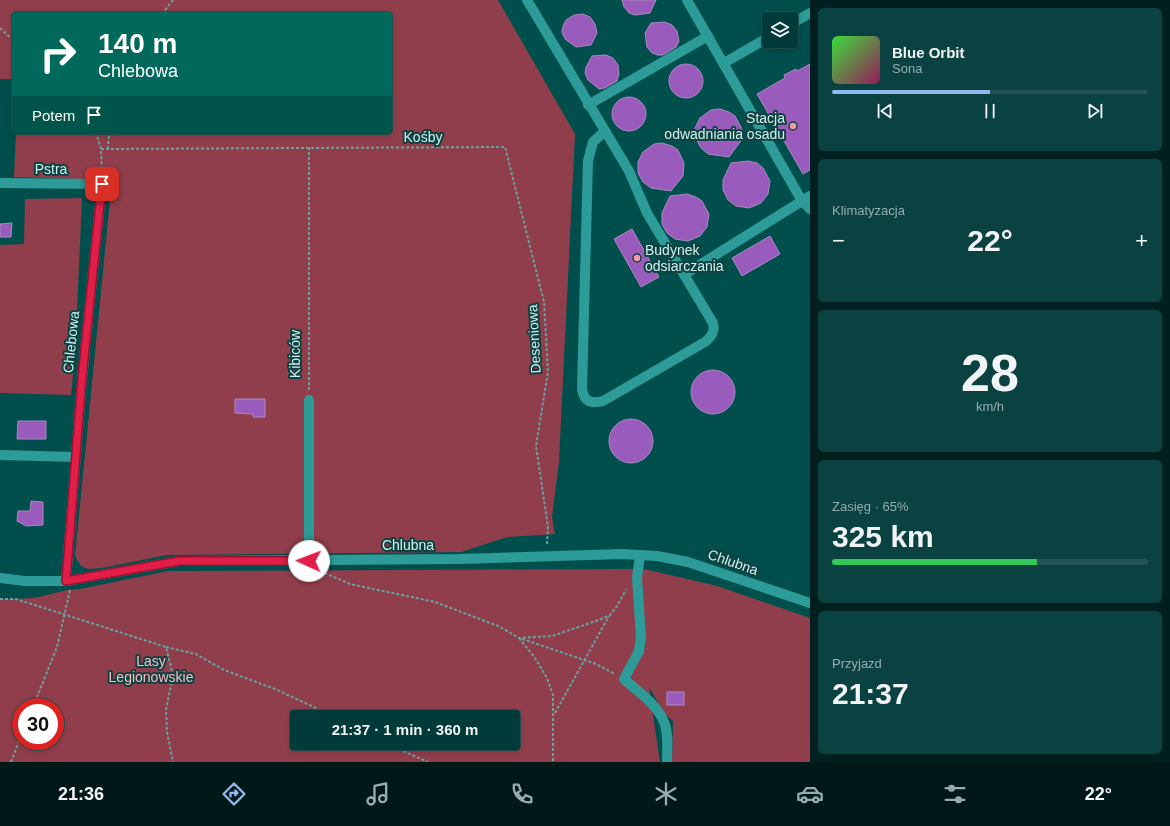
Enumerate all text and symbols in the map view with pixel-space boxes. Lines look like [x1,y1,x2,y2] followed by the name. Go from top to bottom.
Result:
[762,12,798,48] map controls
[762,12,798,48] button: layers
[32,28,84,80] icon: right
[98,28,177,59] text: 140 m
[892,44,965,61] text: Blue Orbit
[98,61,178,81] text: Chlebowa
[892,61,922,76] text: Sona
[874,100,896,122] icon: previous
[979,100,1001,122] icon: pause
[1084,100,1106,122] icon: next
[83,104,105,126] icon: arrive
[32,107,75,124] text: Potem
[664,110,785,142] place label: Stacja odwadniania osadu
[788,121,798,131] marker: Stacja odwadniania osadu
[404,129,442,145] street label: Kośby
[35,161,68,177] street label: Pstra
[85,167,119,201] pin
[91,173,113,195] icon: arrive
[832,203,905,218] text: Klimatyzacja
[967,224,1013,257] text: 22°
[832,228,845,253] text: −
[1135,228,1148,253] text: +
[645,242,724,274] place label: Budynek odsiarczania
[632,253,642,263] marker: Budynek odsiarczania
[524,304,544,374] street label: Deseniowa
[60,310,82,374] street label: Chlebowa
[287,329,303,378] street label: Kibiców
[961,344,1019,402] text: 28
[976,399,1004,414] text: km/h
[832,499,909,514] text: Zasięg · 65%
[832,520,934,553] text: 325 km
[382,537,434,553] street label: Chlubna
[288,540,330,582] position arrow
[706,546,760,578] street label: Chlubna
[109,653,194,685] park label: Lasy Legionowskie
[832,656,882,671] text: Przyjazd
[832,677,909,710] text: 21:37
[12,698,64,750] speed limit sign: 30
[332,721,478,738] text: 21:37 · 1 min · 360 m
[220,780,248,808] icon: directions
[364,780,392,808] icon: music
[508,780,536,808] icon: phone
[652,780,680,808] icon: climate
[796,780,824,808] icon: car
[941,780,969,808] icon: filters
[58,784,104,804] text: 21:36
[1085,784,1112,804] text: 22°

